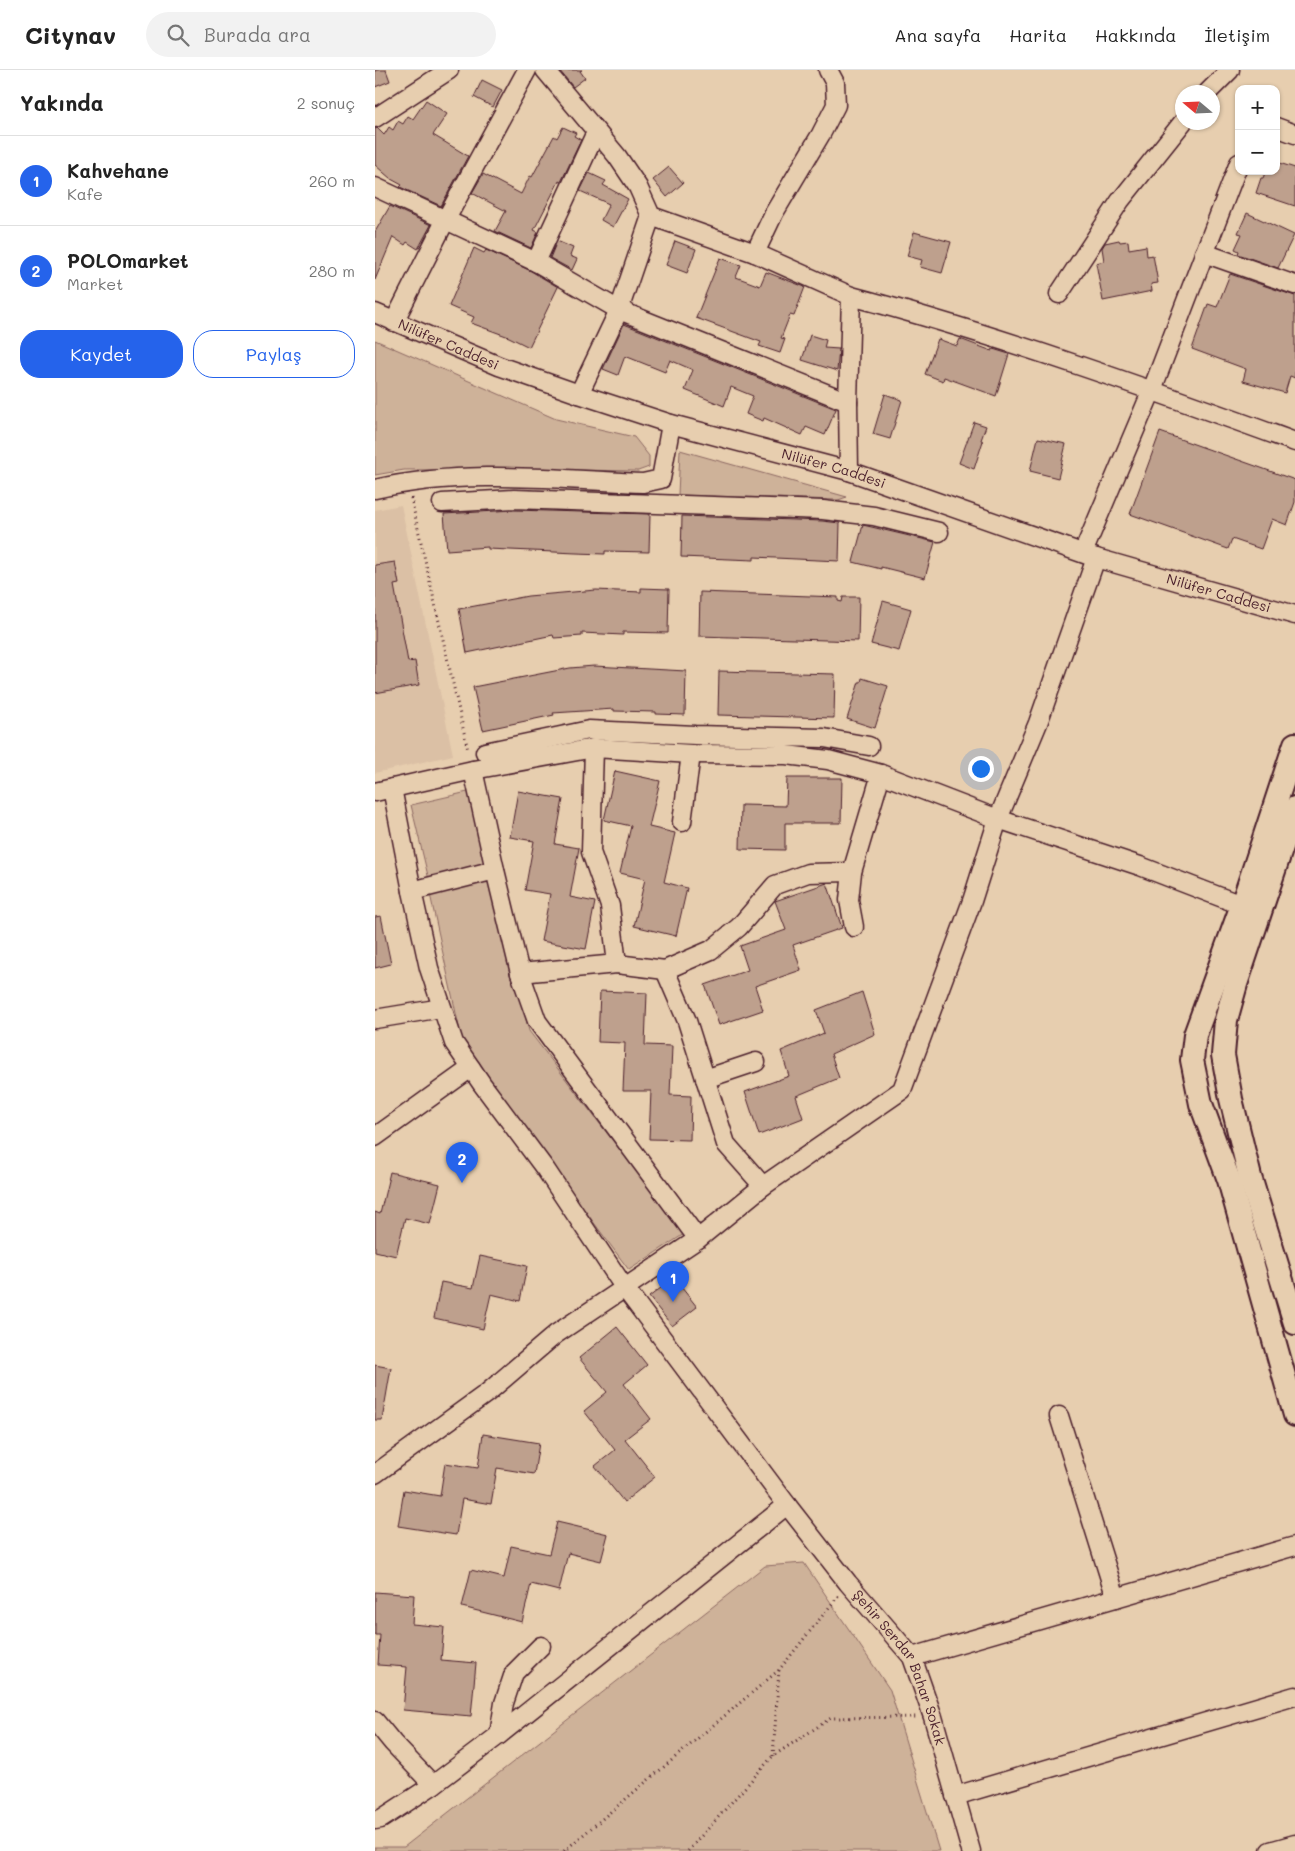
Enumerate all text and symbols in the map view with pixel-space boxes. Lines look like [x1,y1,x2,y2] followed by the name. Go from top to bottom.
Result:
[146,12,496,57] search box
[25,19,116,50] text: Citynav
[164,21,192,49] icon: search
[204,22,311,47] text: Burada ara
[894,23,981,47] text: Ana sayfa
[1009,23,1067,47] text: Harita
[1095,23,1176,47] text: Hakkında
[1204,23,1270,47] text: İletişim
[1175,85,1220,130] north arrow
[1235,85,1280,175] map controls
[1235,85,1280,130] button: +
[20,89,104,116] text: Yakında
[297,92,355,113] text: 2 sonuç
[1235,130,1280,175] button: −
[67,158,169,183] text: Kahvehane
[32,170,40,191] text: 1
[309,170,355,191] text: 260 m
[67,183,103,204] text: Kafe
[67,248,189,273] text: POLOmarket
[32,260,40,281] text: 2
[309,260,355,281] text: 280 m
[67,273,123,294] text: Market
[395,314,502,374] street label: Nilüfer Caddesi
[20,330,183,378] button: Kaydet
[193,330,355,378] button: Paylaş
[780,444,889,492] street label: Nilüfer Caddesi
[1164,569,1273,617] street label: Nilüfer Caddesi
[968,756,994,782] your location
[446,1142,478,1183] pin: 2
[657,1261,689,1302] pin: 1
[849,1585,950,1747] street label: Şehir Serdar Bahar Sokak

